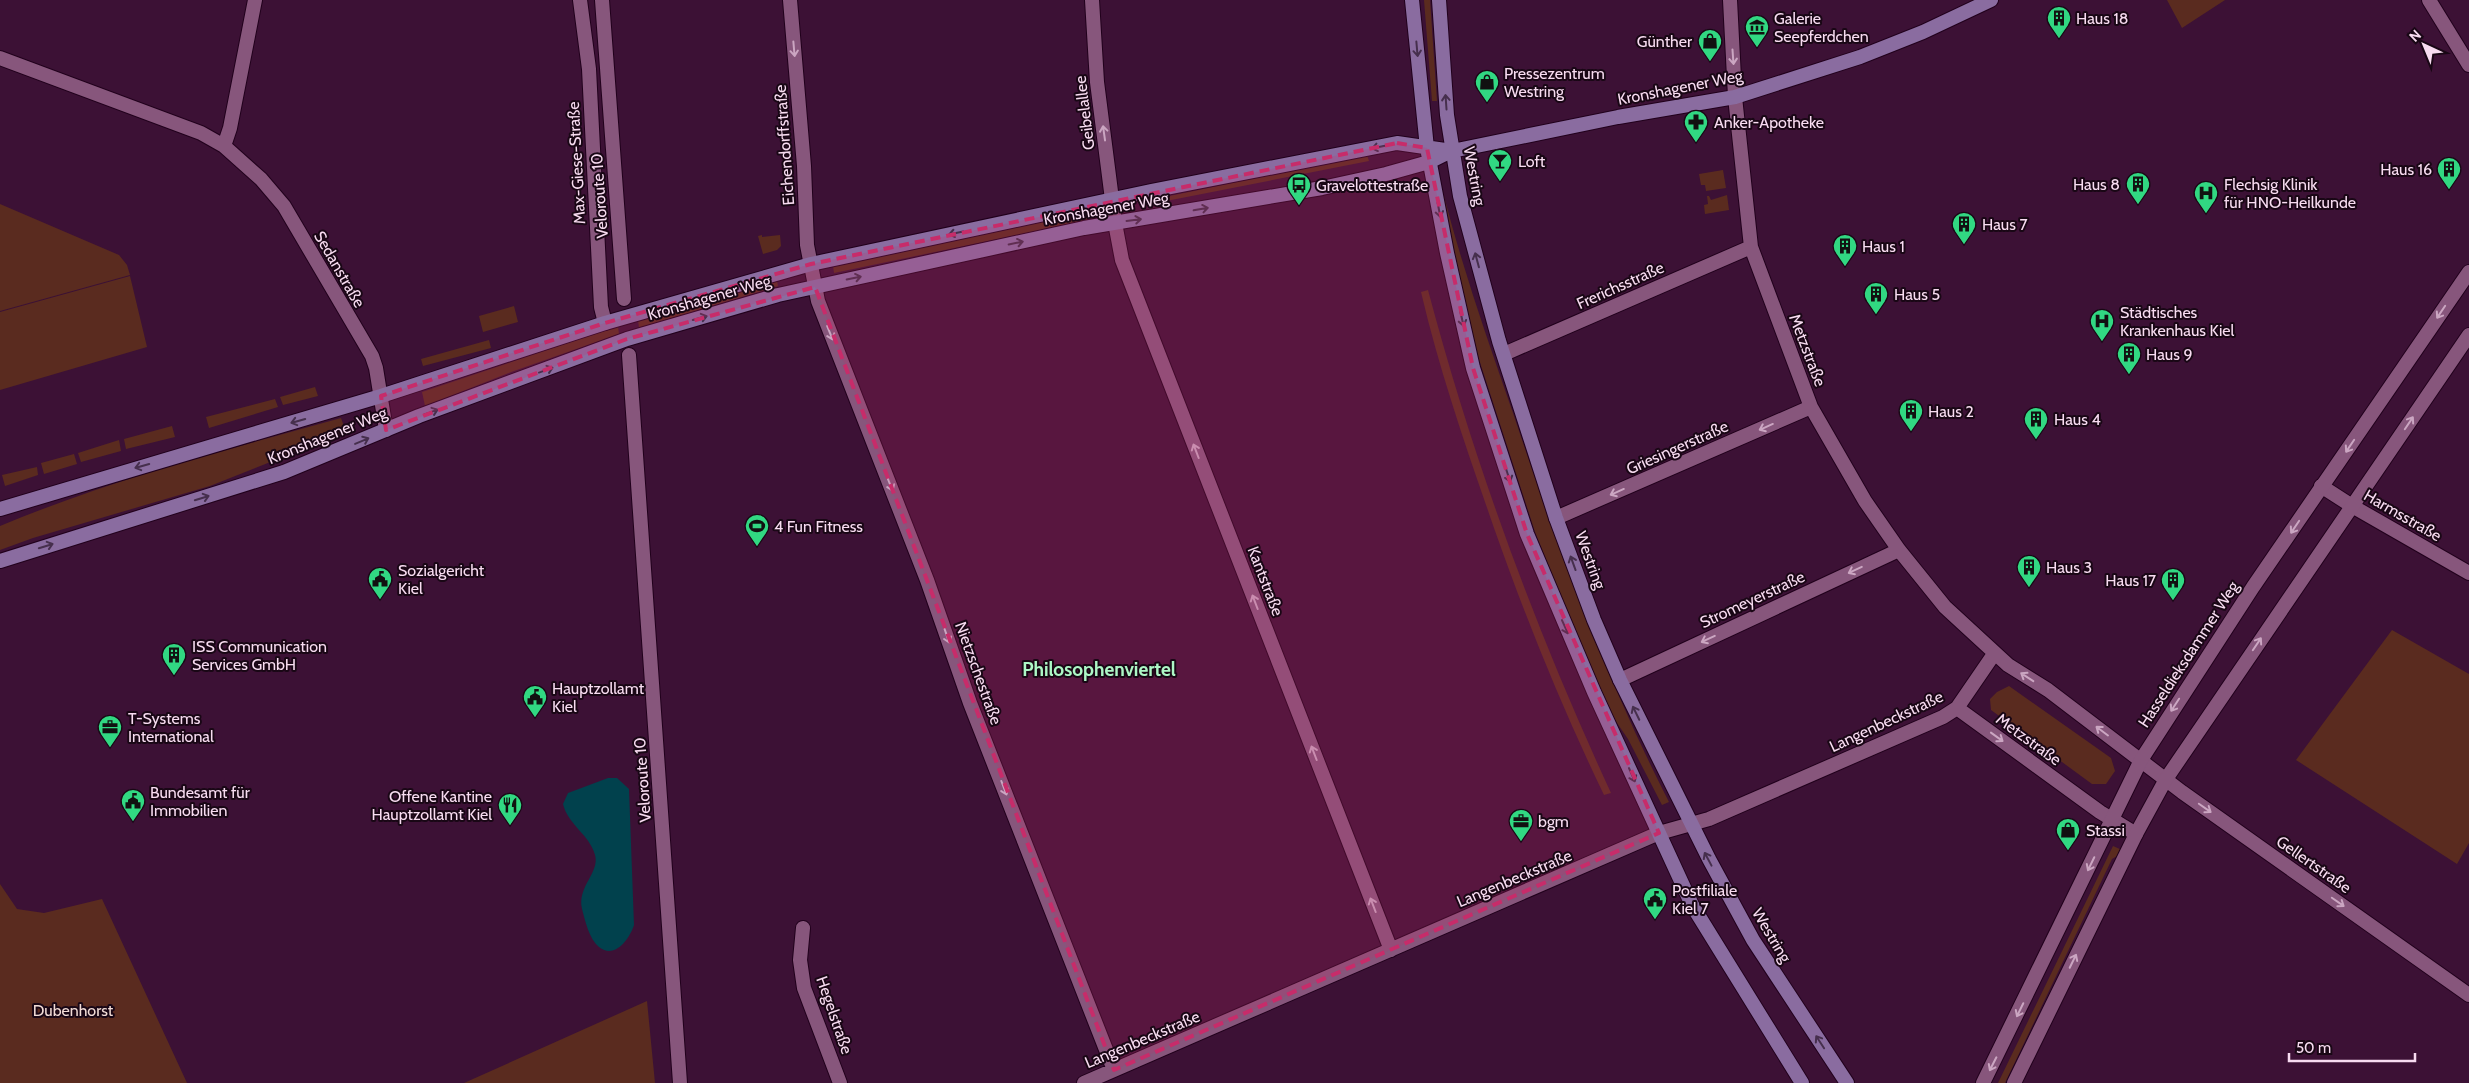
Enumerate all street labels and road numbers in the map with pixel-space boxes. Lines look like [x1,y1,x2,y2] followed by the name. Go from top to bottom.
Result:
[1616,66,1745,109] street label: Kronshagener Weg
[1071,75,1098,151] street label: Geibelallee
[771,84,798,206] street label: Eichendorffstraße
[564,101,589,225] street label: Max-Giese-Straße
[1459,145,1490,208] street label: Westring
[587,153,612,239] street label: Veloroute 10
[1042,188,1171,229] street label: Kronshagener Weg
[310,228,369,311] street label: Sedanstraße
[1574,258,1667,313] street label: Frerichsstraße
[645,271,774,324] street label: Kronshagener Weg
[1785,311,1830,389] street label: Metzstraße
[265,402,391,468] street label: Kronshagener Weg
[1623,417,1731,478] street label: Griesingerstraße
[2361,486,2445,545] street label: Harmsstraße
[1571,529,1610,593] street label: Westring
[1244,544,1287,619] street label: Kantstraße
[1697,567,1808,632] street label: Stromeyerstraße
[2134,577,2243,731] street label: Hasseldieksdammer Weg
[951,619,1006,727] street label: Nietzschestraße
[1826,687,1946,756] street label: Langenbeckstraße
[1992,709,2065,769] street label: Metzstraße
[630,737,655,823] street label: Veloroute 10
[2273,832,2355,897] street label: Gellertstraße
[1454,846,1575,911] street label: Langenbeckstraße
[1748,905,1796,967] street label: Westring
[812,974,857,1057] street label: Hegelstraße
[1082,1007,1203,1072] street label: Langenbeckstraße

